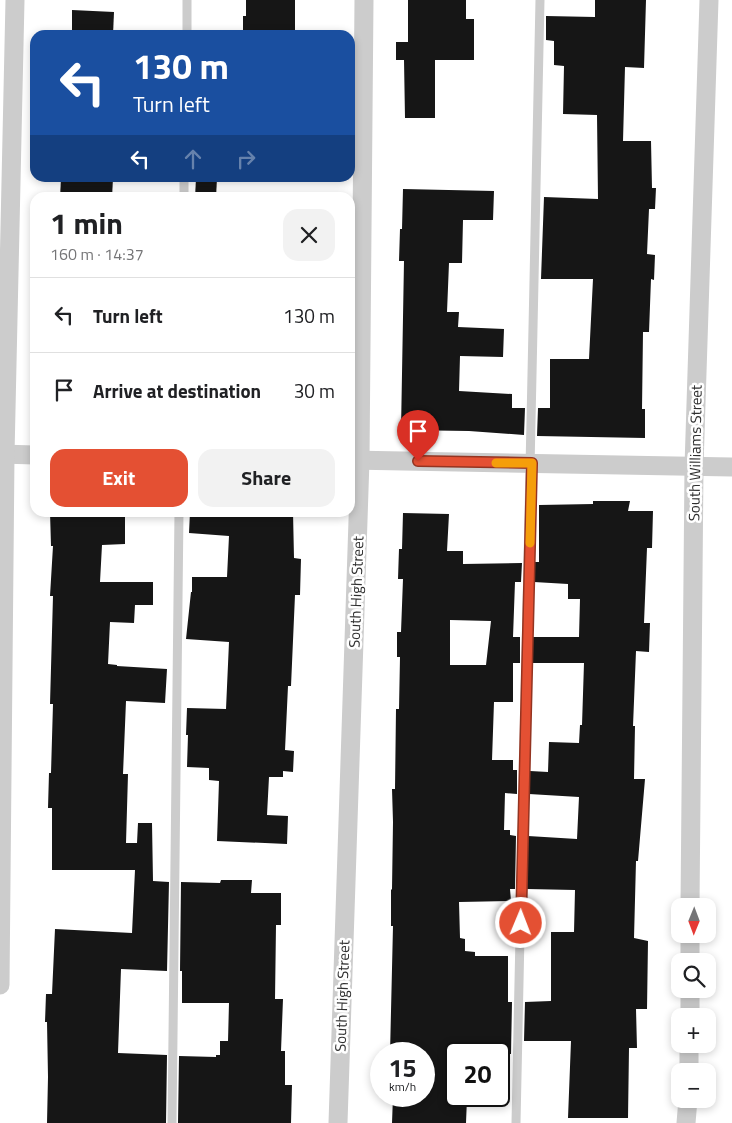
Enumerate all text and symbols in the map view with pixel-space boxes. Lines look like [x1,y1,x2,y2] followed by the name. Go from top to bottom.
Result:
[133,39,229,93] text: 130 m
[50,50,115,115] icon: left
[133,87,210,121] text: Turn left
[126,145,154,173] icon: left
[179,145,207,173] icon: ahead
[232,145,260,173] icon: right
[50,200,123,246] text: 1 min
[283,209,335,261] button: close
[50,242,144,266] text: 160 m · 14:37
[50,301,78,329] icon: left
[93,301,163,330] text: Turn left
[283,301,335,330] text: 130 m
[50,376,78,404] icon: arrive
[93,376,261,405] text: Arrive at destination
[294,376,335,405] text: 30 m
[682,384,708,521] street label: South Williams Street
[397,410,439,461] pin
[404,417,432,445] icon: arrive
[50,449,188,507] button: Exit
[198,449,335,507] button: Share
[343,535,369,648] street label: South High Street
[494,896,546,948] position arrow
[671,898,716,942] north arrow
[671,898,716,1108] map controls
[329,939,355,1052] street label: South High Street
[671,953,716,998] button: search
[671,1008,716,1053] button: +
[445,1042,510,1107] speed limit sign: 20
[388,1049,417,1087] text: 15
[671,1063,716,1108] button: −
[389,1077,416,1096] text: km/h

